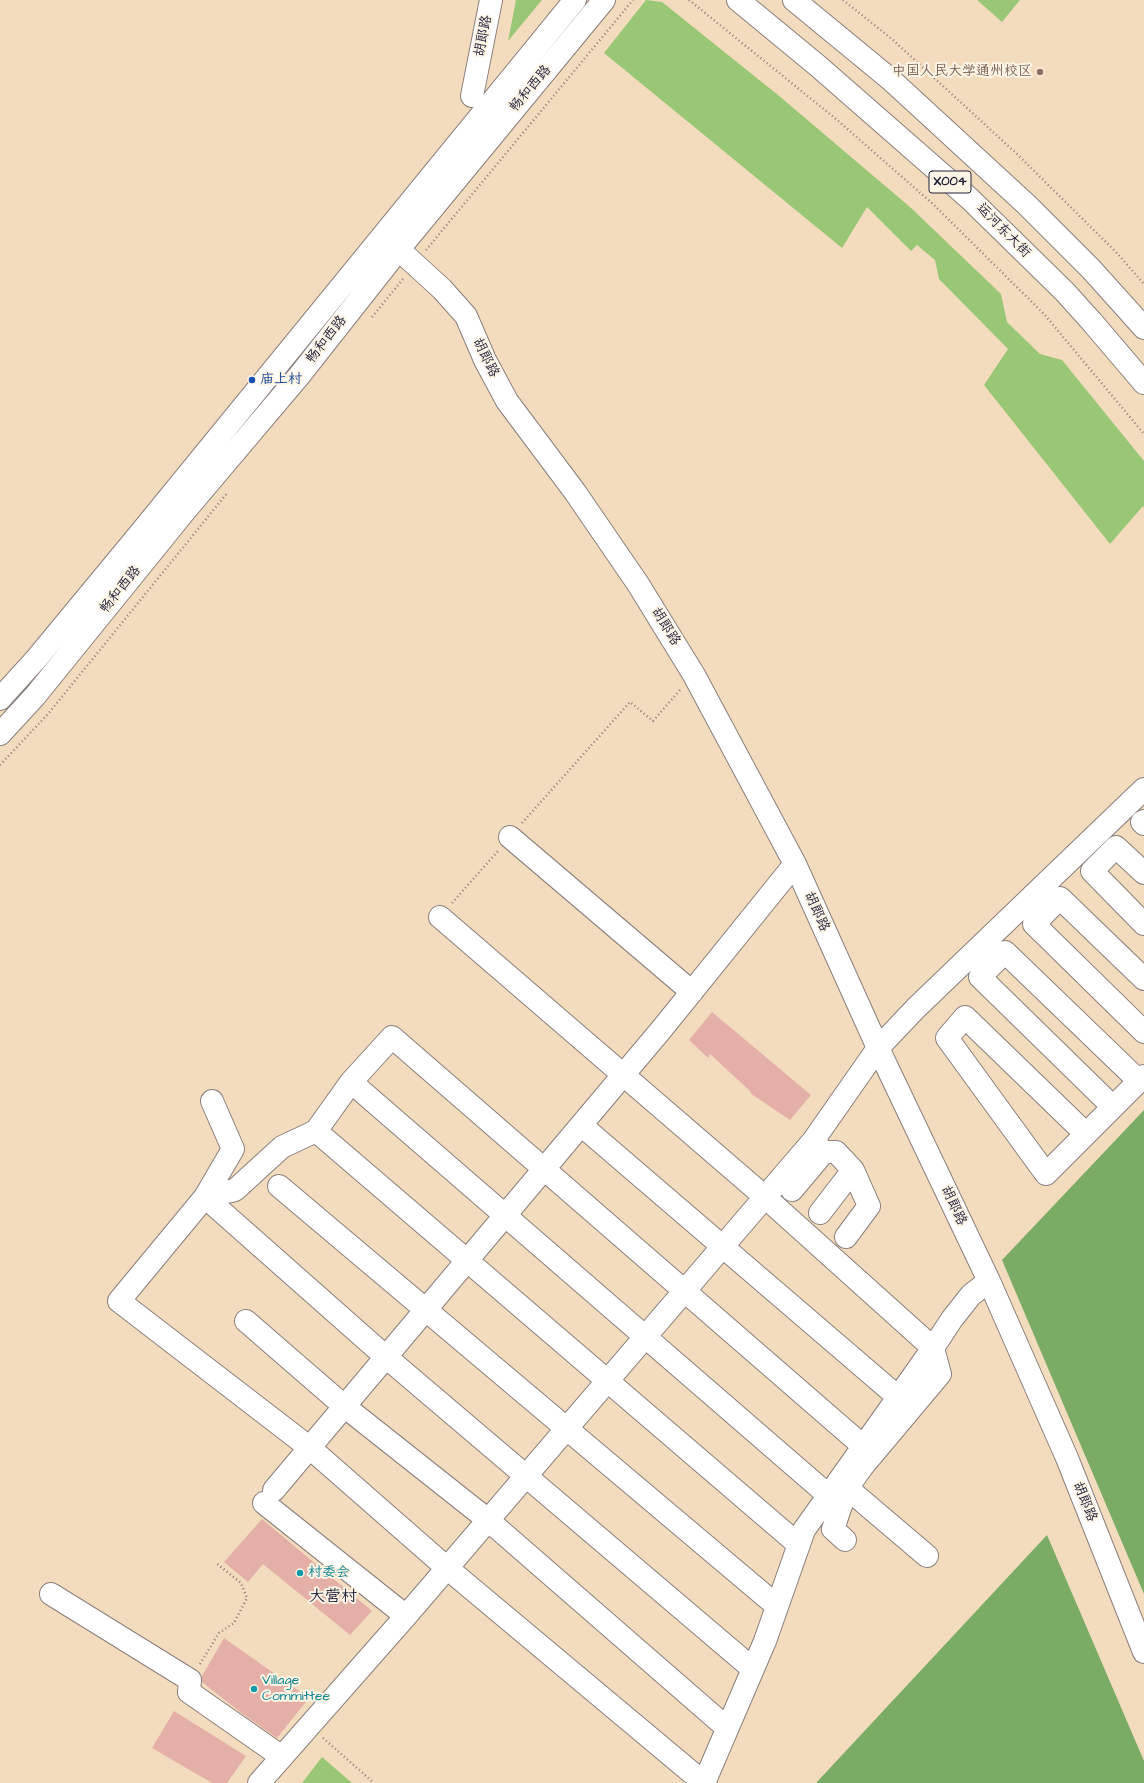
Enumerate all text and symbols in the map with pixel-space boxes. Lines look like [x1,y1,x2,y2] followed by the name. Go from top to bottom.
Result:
[472,14,496,58] street label: 胡郎路
[507,62,555,116] street label: 畅和西路
[892,64,1032,80] place label: 中国人民大学通州校区
[1035,67,1045,77] marker: 中国人民大学通州校区
[929,171,971,193] road number: X004
[972,200,1034,262] street label: 运河东大街
[303,313,351,367] street label: 畅和西路
[468,335,502,381] street label: 胡郎路
[260,372,302,388] place label: 庙上村
[247,375,257,385] marker: 庙上村
[97,563,145,617] street label: 畅和西路
[647,605,683,649] street label: 胡郎路
[800,889,832,935] street label: 胡郎路
[937,1183,969,1229] street label: 胡郎路
[1068,1479,1100,1525] street label: 胡郎路
[308,1565,350,1581] place label: 村委会
[295,1568,305,1578] marker: 村委会
[309,1588,357,1608] district label: 大营村
[262,1673,330,1706] place label: Village Committee
[249,1684,259,1694] marker: Village Committee

